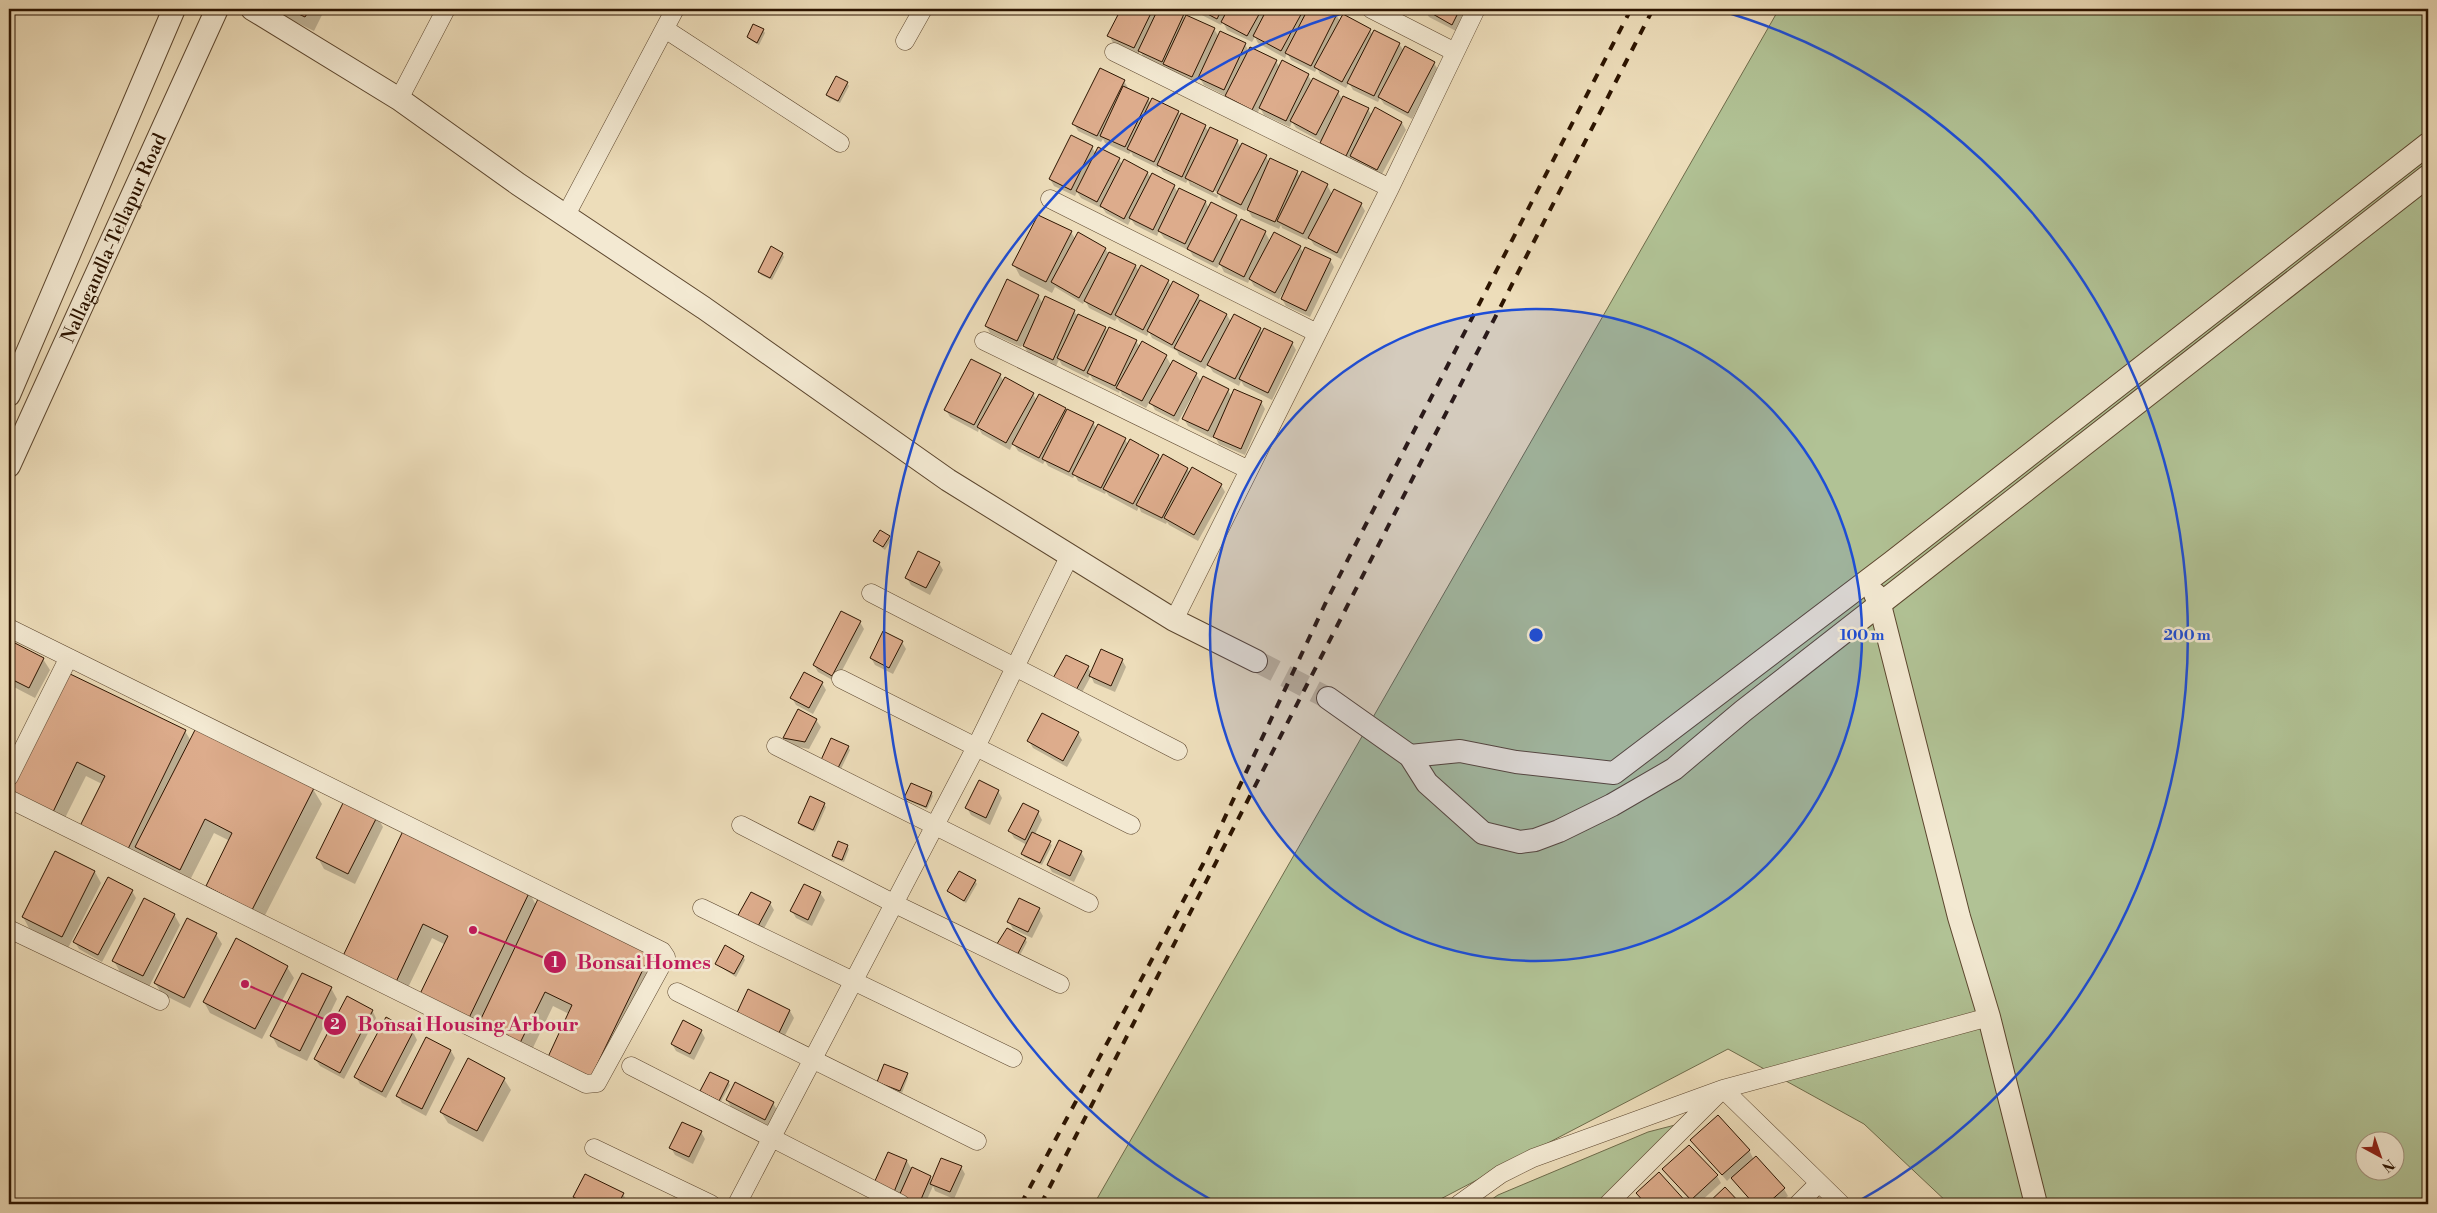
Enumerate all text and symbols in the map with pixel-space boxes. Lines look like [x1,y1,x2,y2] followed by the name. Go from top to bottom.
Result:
[56,129,172,346] street label: Nallagandla-Tellapur Road
[1527,626,1545,644] centre of rings
[1840,626,1885,645] text: 100 m
[2163,626,2211,645] text: 200 m
[542,944,721,979] callout: Bonsai Homes
[577,951,711,976] text: Bonsai Homes
[551,953,559,972] text: 1
[323,1006,589,1041] callout: Bonsai Housing Arbour
[357,1013,579,1038] text: Bonsai Housing Arbour
[330,1015,340,1034] text: 2
[2354,1130,2404,1180] north arrow
[2378,1155,2398,1176] text: N

